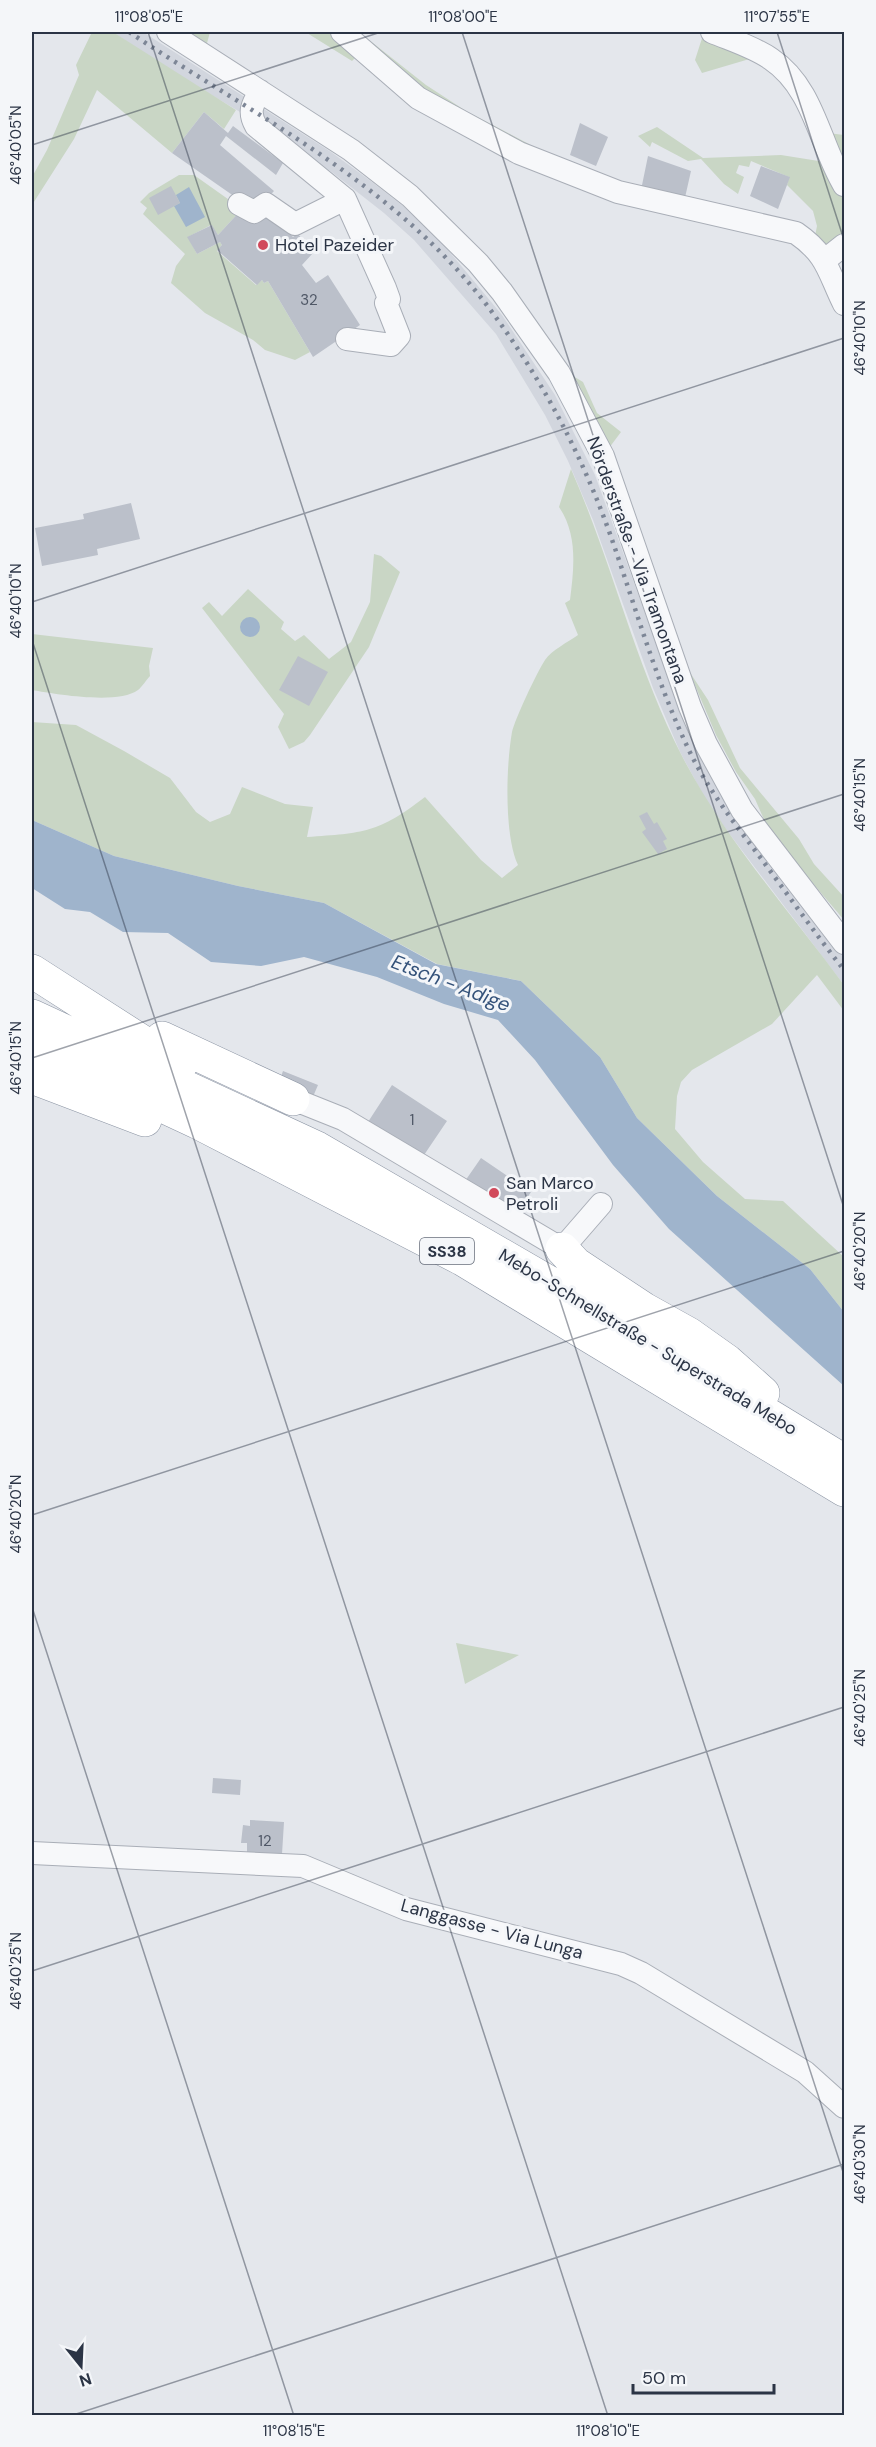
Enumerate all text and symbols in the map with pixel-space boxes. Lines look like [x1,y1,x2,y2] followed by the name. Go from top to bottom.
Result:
[115,7,183,27] text: 11°08'05"E
[428,7,498,27] text: 11°08'00"E
[744,7,810,27] text: 11°07'55"E
[6,105,26,185] text: 46°40'05"N
[275,233,395,257] place label: Hotel Pazeider
[256,238,270,252] marker: Hotel Pazeider
[300,290,318,310] house number: 32
[850,300,870,376] text: 46°40'10"N
[581,433,693,687] street label: Nörderstraße - Via Tramontana
[6,563,26,639] text: 46°40'10"N
[850,758,870,832] text: 46°40'15"N
[388,948,514,1018] water label: Etsch - Adige
[6,1021,26,1095] text: 46°40'15"N
[410,1110,414,1130] house number: 1
[506,1171,594,1216] place label: San Marco Petroli
[487,1186,501,1200] marker: San Marco Petroli
[850,1212,870,1290] text: 46°40'20"N
[420,1238,474,1264] road number: SS38
[494,1243,802,1441] street label: Mebo-Schnellstraße - Superstrada Mebo
[6,1475,26,1553] text: 46°40'20"N
[850,1669,870,1747] text: 46°40'25"N
[258,1831,272,1851] house number: 12
[398,1893,586,1965] street label: Langgasse - Via Lunga
[6,1932,26,2010] text: 46°40'25"N
[850,2124,870,2204] text: 46°40'30"N
[51,2336,111,2396] north arrow
[633,2357,774,2395] scale bar
[642,2366,686,2390] text: 50 m
[77,2368,94,2392] text: N
[263,2421,325,2441] text: 11°08'15"E
[576,2421,640,2441] text: 11°08'10"E

